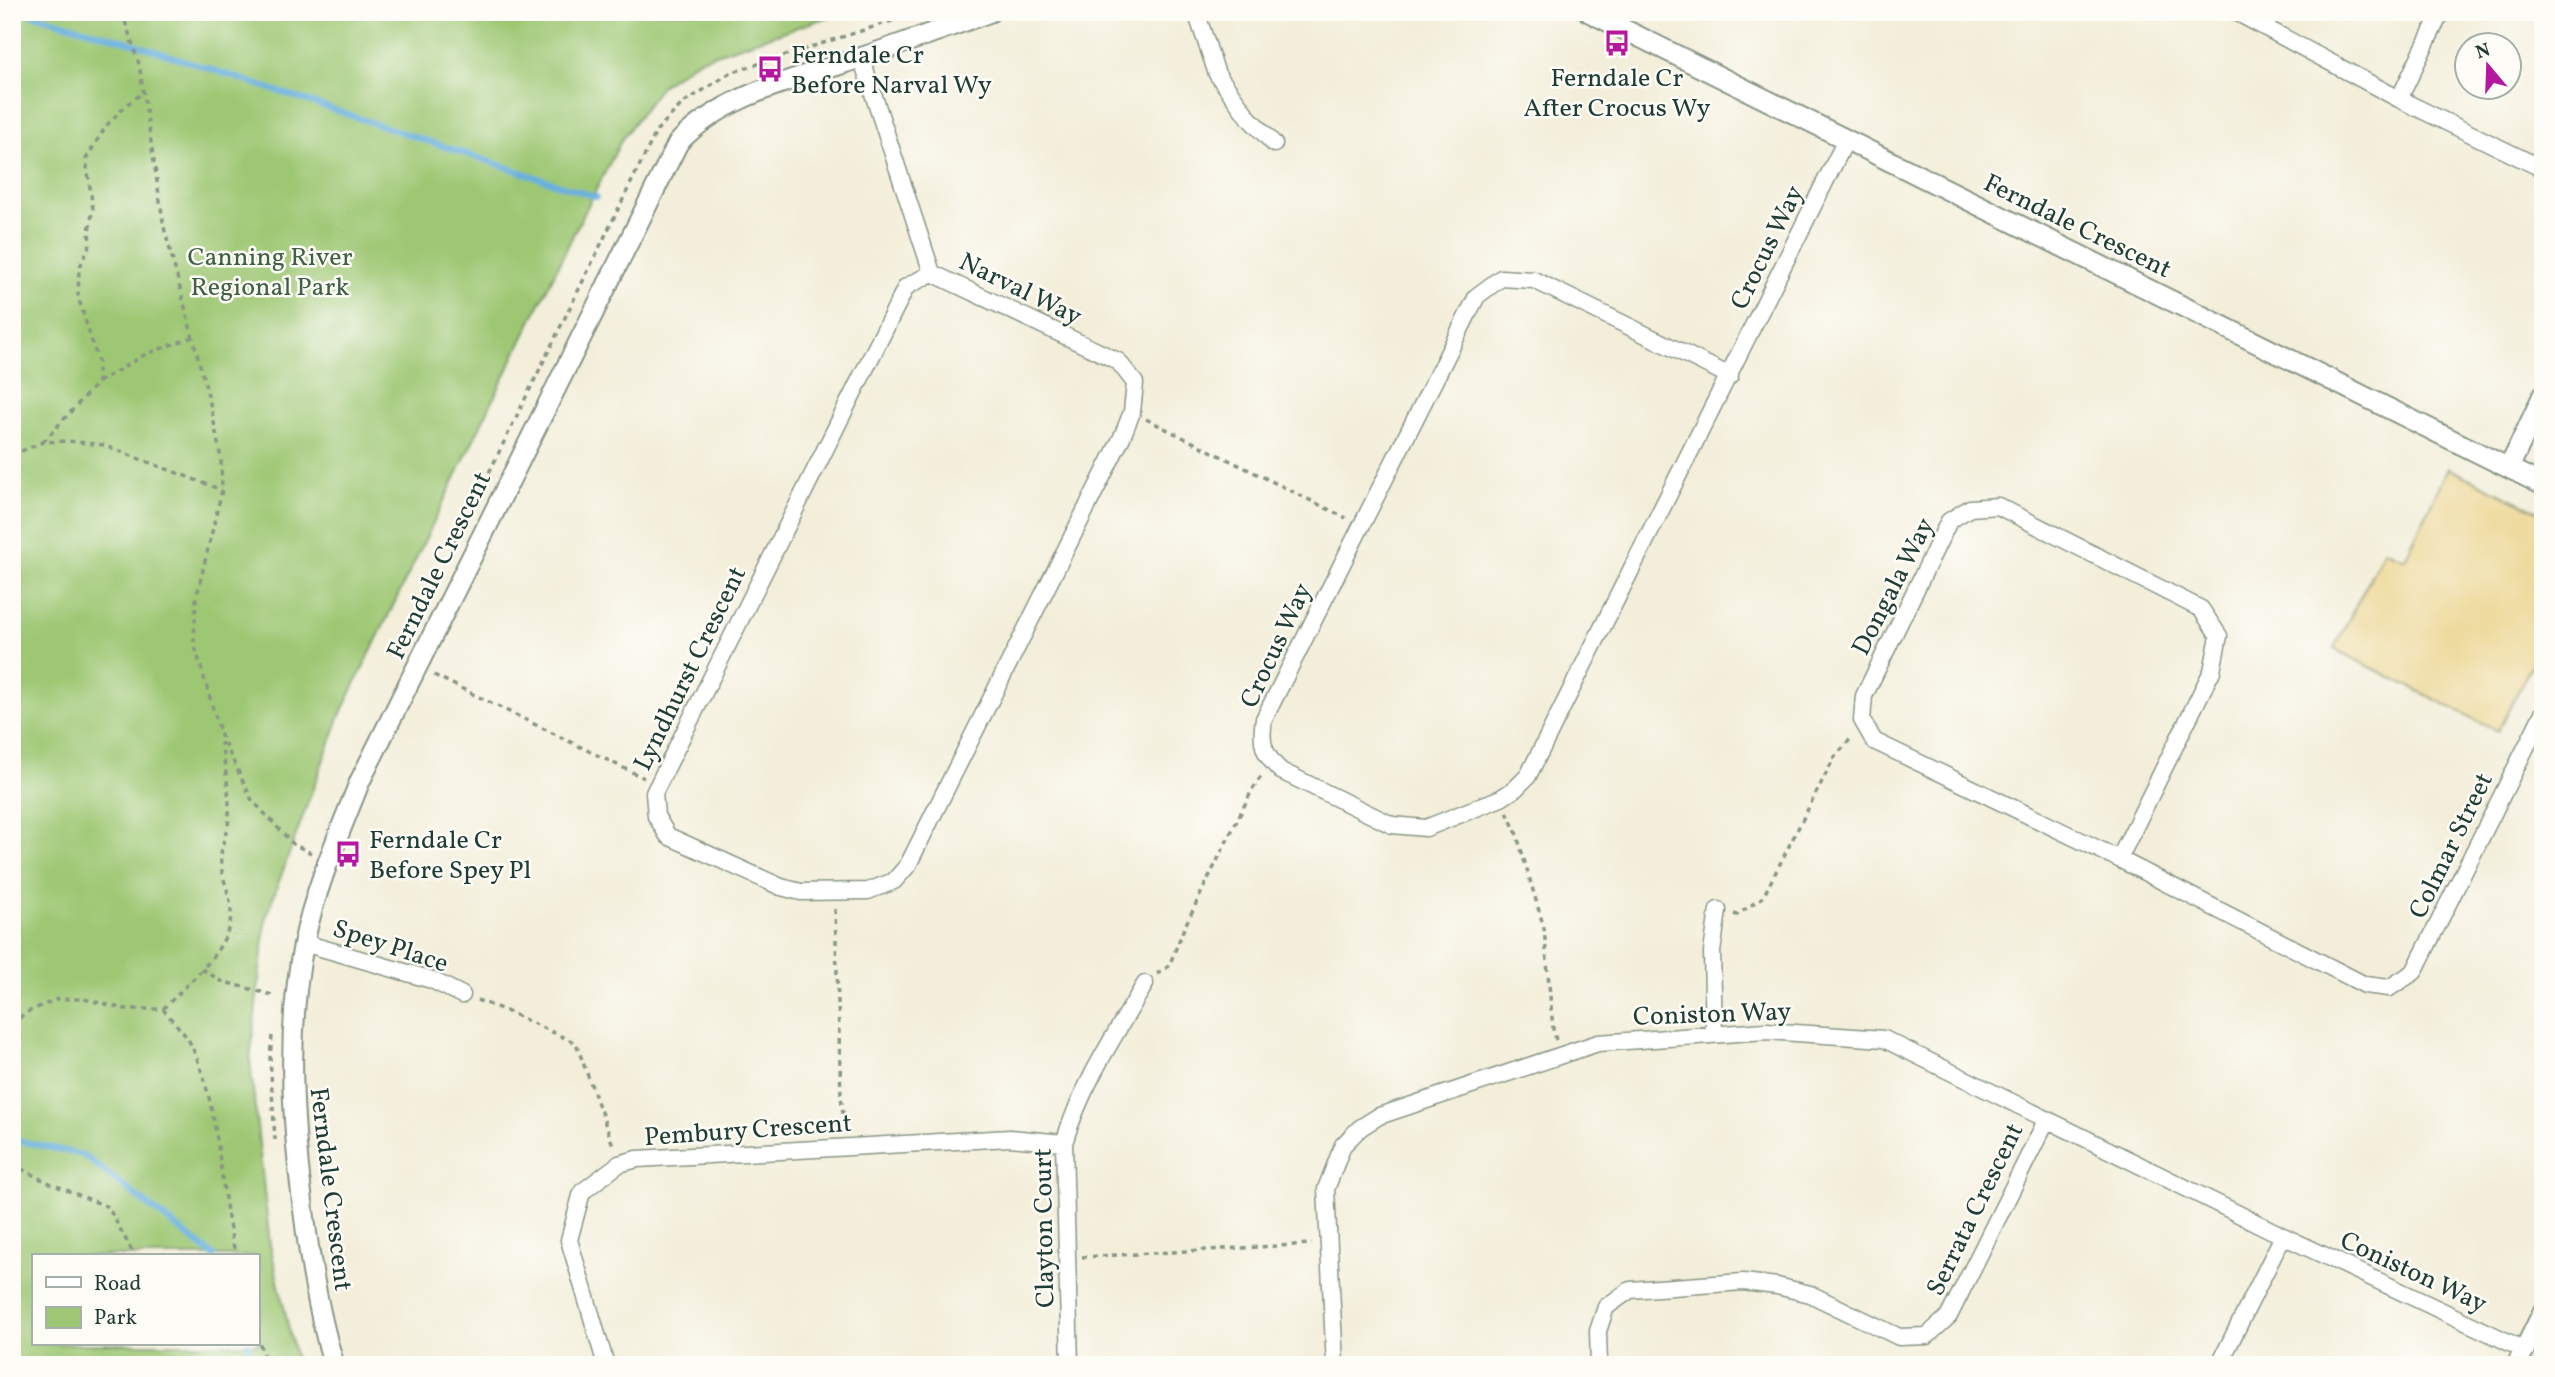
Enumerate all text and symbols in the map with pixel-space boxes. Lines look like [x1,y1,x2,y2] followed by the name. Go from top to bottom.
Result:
[1602,28,1632,58] bus stop icon: Ferndale Cr After Crocus Wy
[2454,32,2524,102] north arrow
[2472,37,2494,66] text: N
[791,38,992,104] place label: Ferndale Cr Before Narval Wy
[755,54,785,84] bus stop icon: Ferndale Cr Before Narval Wy
[1523,61,1711,127] place label: Ferndale Cr After Crocus Wy
[1977,166,2177,288] street label: Ferndale Crescent
[1722,180,1813,316] street label: Crocus Way
[187,240,353,306] park label: Canning River Regional Park
[953,245,1088,335] street label: Narval Way
[379,466,501,666] street label: Ferndale Crescent
[1844,512,1944,662] street label: Dongala Way
[626,561,756,777] street label: Lyndhurst Crescent
[1232,578,1321,714] street label: Crocus Way
[2401,767,2503,925] street label: Colmar Street
[369,823,531,889] place label: Ferndale Cr Before Spey Pl
[333,839,363,869] bus stop icon: Ferndale Cr Before Spey Pl
[328,911,453,982] street label: Spey Place
[1632,994,1792,1036] street label: Coniston Way
[300,1085,360,1293] street label: Ferndale Crescent
[643,1106,853,1156] street label: Pembury Crescent
[1918,1117,2033,1302] street label: Serrata Crescent
[1026,1148,1064,1308] street label: Clayton Court
[2334,1223,2493,1323] street label: Coniston Way
[32,1254,259,1346] legend
[94,1270,141,1299] text: Road
[94,1304,137,1333] text: Park

